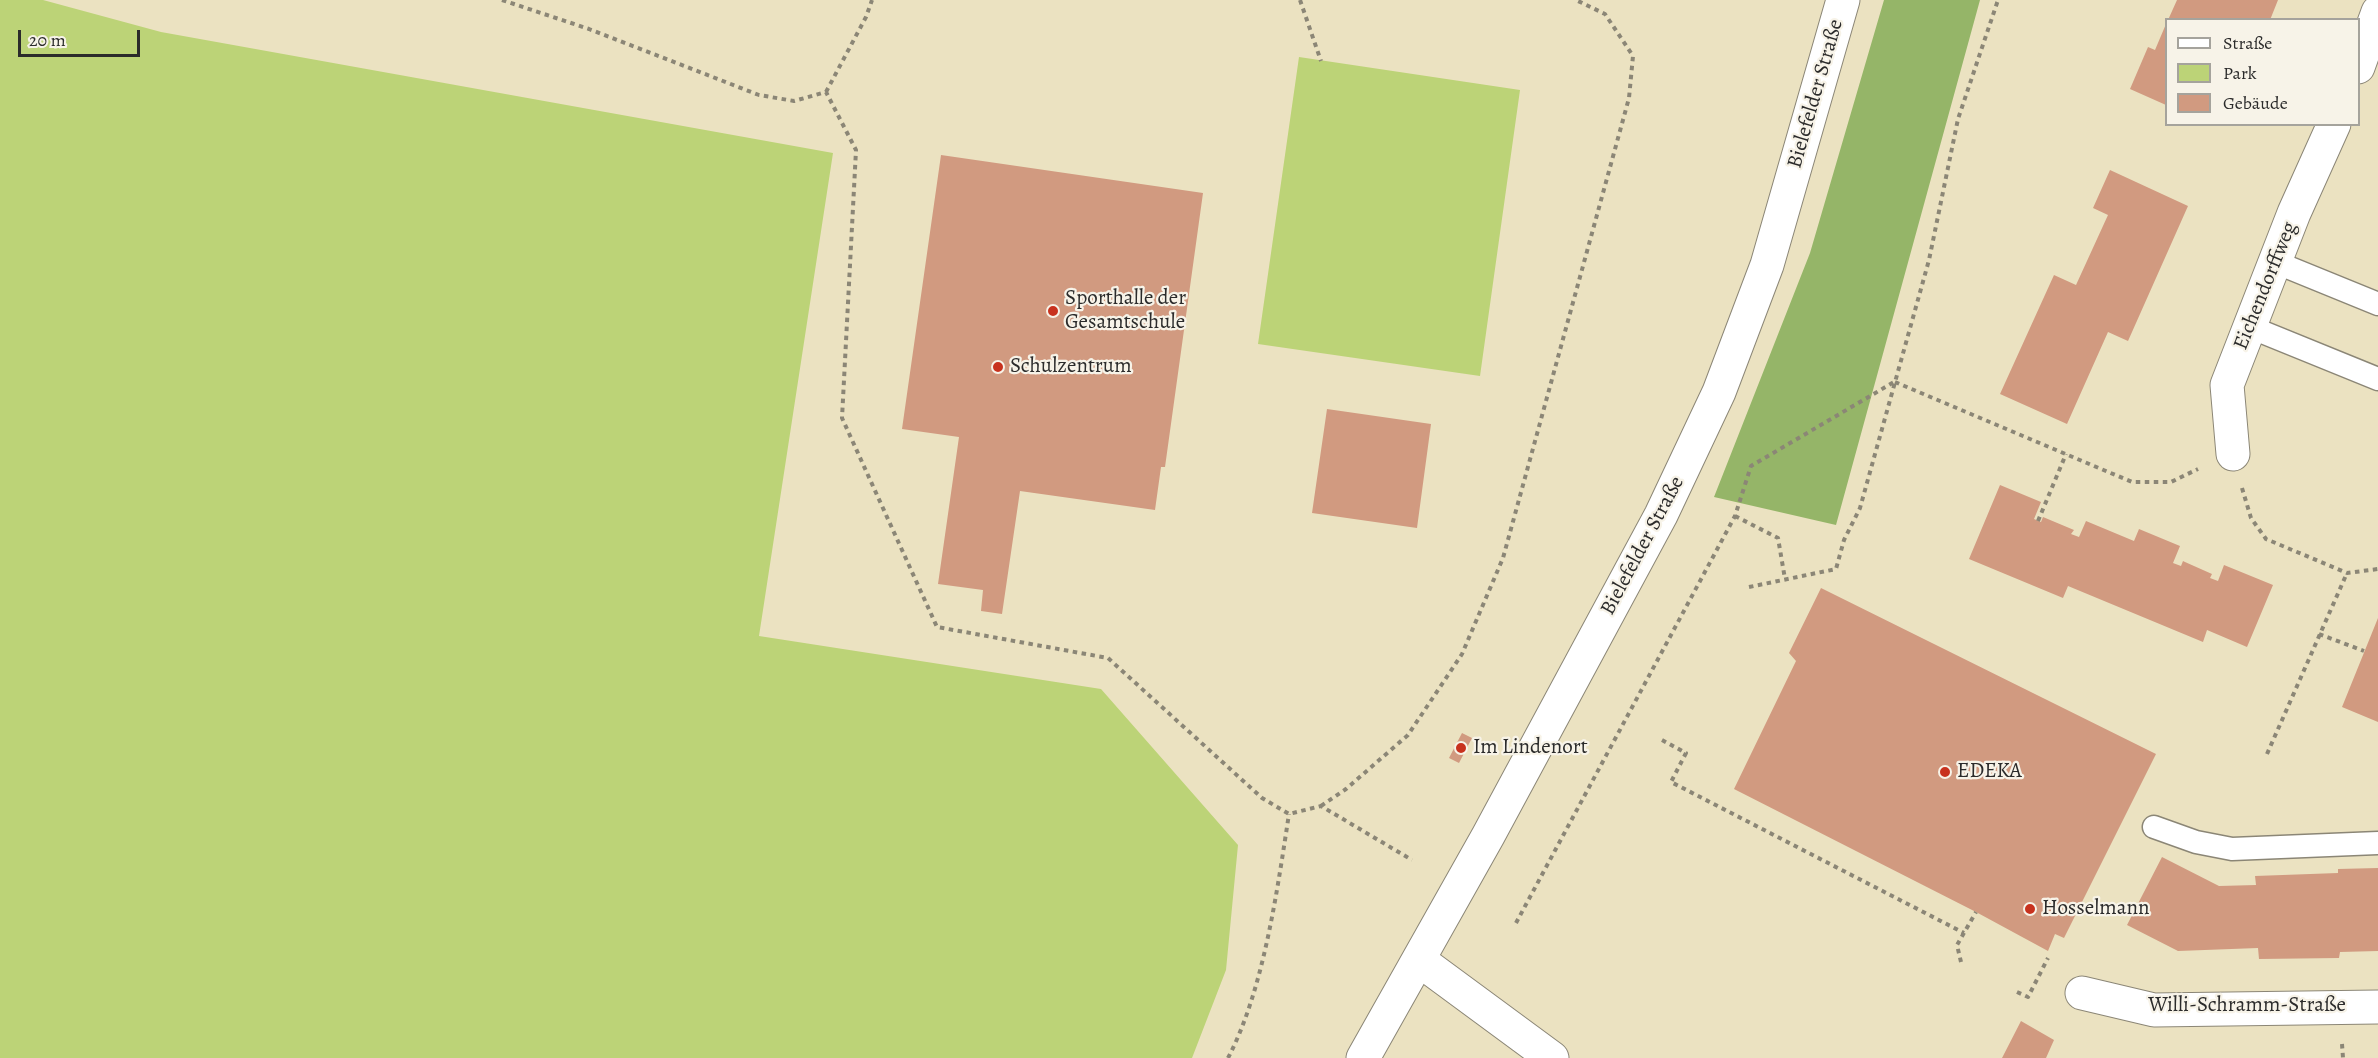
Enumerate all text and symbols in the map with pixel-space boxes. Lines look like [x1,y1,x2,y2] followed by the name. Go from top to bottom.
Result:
[1783,17,1849,171] street label: Bielefelder Straße
[21,18,142,56] scale bar
[2165,18,2360,126] legend
[29,28,66,52] text: 20 m
[2223,31,2272,55] text: Straße
[2223,61,2257,85] text: Park
[2223,91,2288,115] text: Gebäude
[2229,218,2303,354] street label: Eichendorffweg
[1065,286,1186,336] place label: Sporthalle der Gesamtschule
[1046,304,1060,318] marker: Sporthalle der Gesamtschule
[1010,354,1132,380] place label: Schulzentrum
[991,360,1005,374] marker: Schulzentrum
[1596,472,1690,620] street label: Bielefelder Straße
[1473,735,1588,761] place label: Im Lindenort
[1454,741,1468,755] marker: Im Lindenort
[1957,759,2022,785] place label: EDEKA
[1938,765,1952,779] marker: EDEKA
[2042,896,2150,922] place label: Hosselmann
[2023,902,2037,916] marker: Hosselmann
[2148,993,2346,1019] street label: Willi-Schramm-Straße

